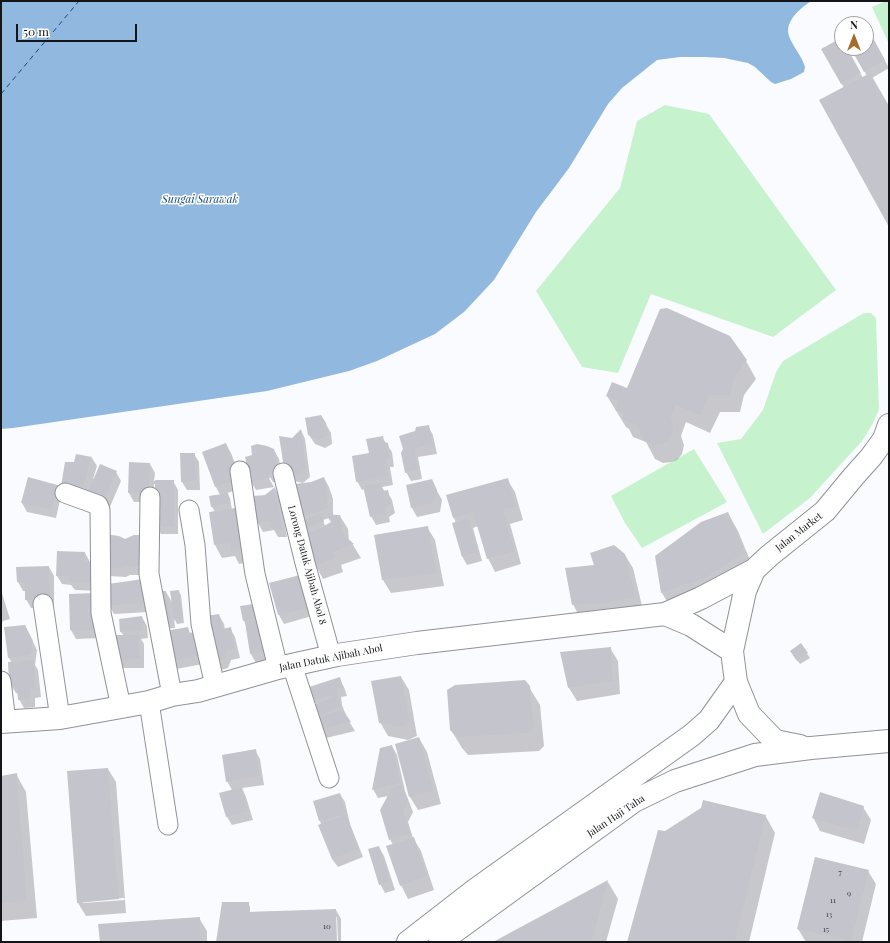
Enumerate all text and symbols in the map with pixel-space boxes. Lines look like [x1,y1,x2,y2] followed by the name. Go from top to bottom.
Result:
[18,16,139,42] scale bar
[834,16,874,56] north arrow
[850,17,858,32] text: N
[23,23,49,39] text: 50 m
[162,193,238,207] water label: Sungai Sarawak
[285,504,329,626] street label: Lorong Datuk Ajibah Abol 8
[773,510,825,554] street label: Jalan Market
[278,642,384,674] street label: Jalan Datuk Ajibah Abol
[585,792,647,840] street label: Jalan Haji Taha
[838,867,842,877] house number: 7
[847,888,851,898] house number: 9
[830,895,836,905] house number: 11
[826,909,832,919] house number: 13
[323,921,331,931] house number: 10
[823,924,829,934] house number: 15

